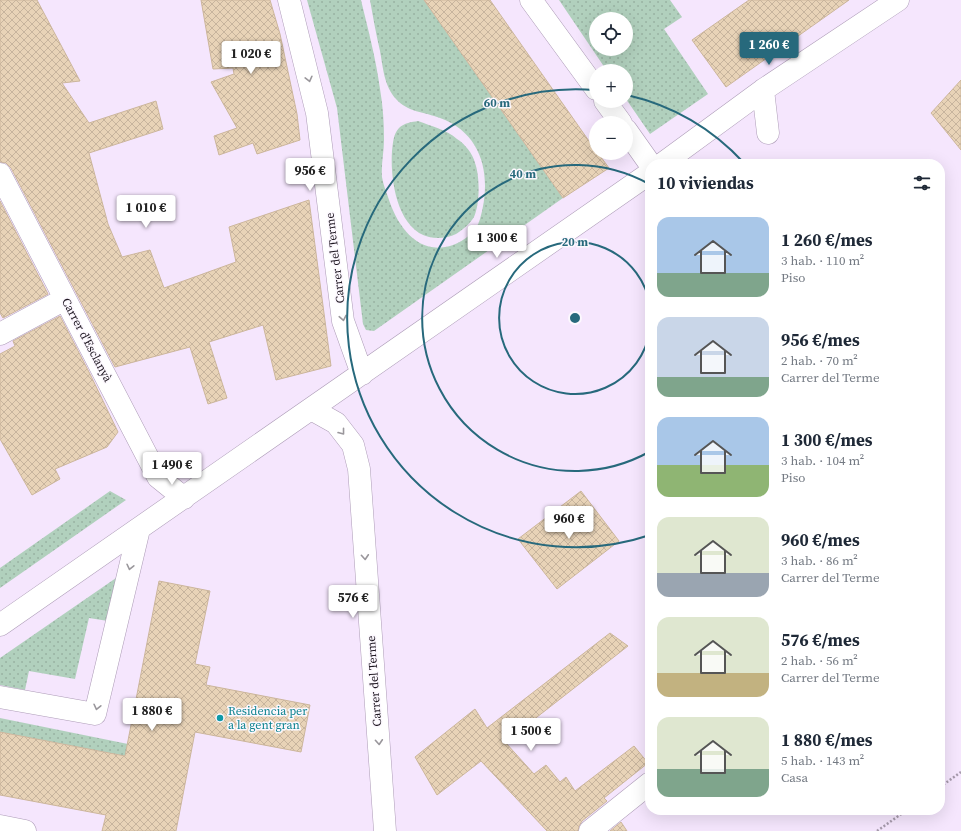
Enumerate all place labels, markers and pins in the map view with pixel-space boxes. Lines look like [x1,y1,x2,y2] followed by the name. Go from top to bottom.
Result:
[732,32,806,66] pin: 1 260 €
[214,41,288,75] pin: 1 020 €
[282,158,338,192] pin: 956 €
[109,195,183,229] pin: 1 010 €
[460,225,534,259] pin: 1 300 €
[568,311,582,325] centre of rings
[135,452,209,486] pin: 1 490 €
[541,506,597,540] pin: 960 €
[325,585,381,619] pin: 576 €
[115,698,189,732] pin: 1 880 €
[228,703,307,733] place label: Residencia per a la gent gran
[215,713,225,723] marker: Residencia per a la gent gran
[494,718,568,752] pin: 1 500 €

